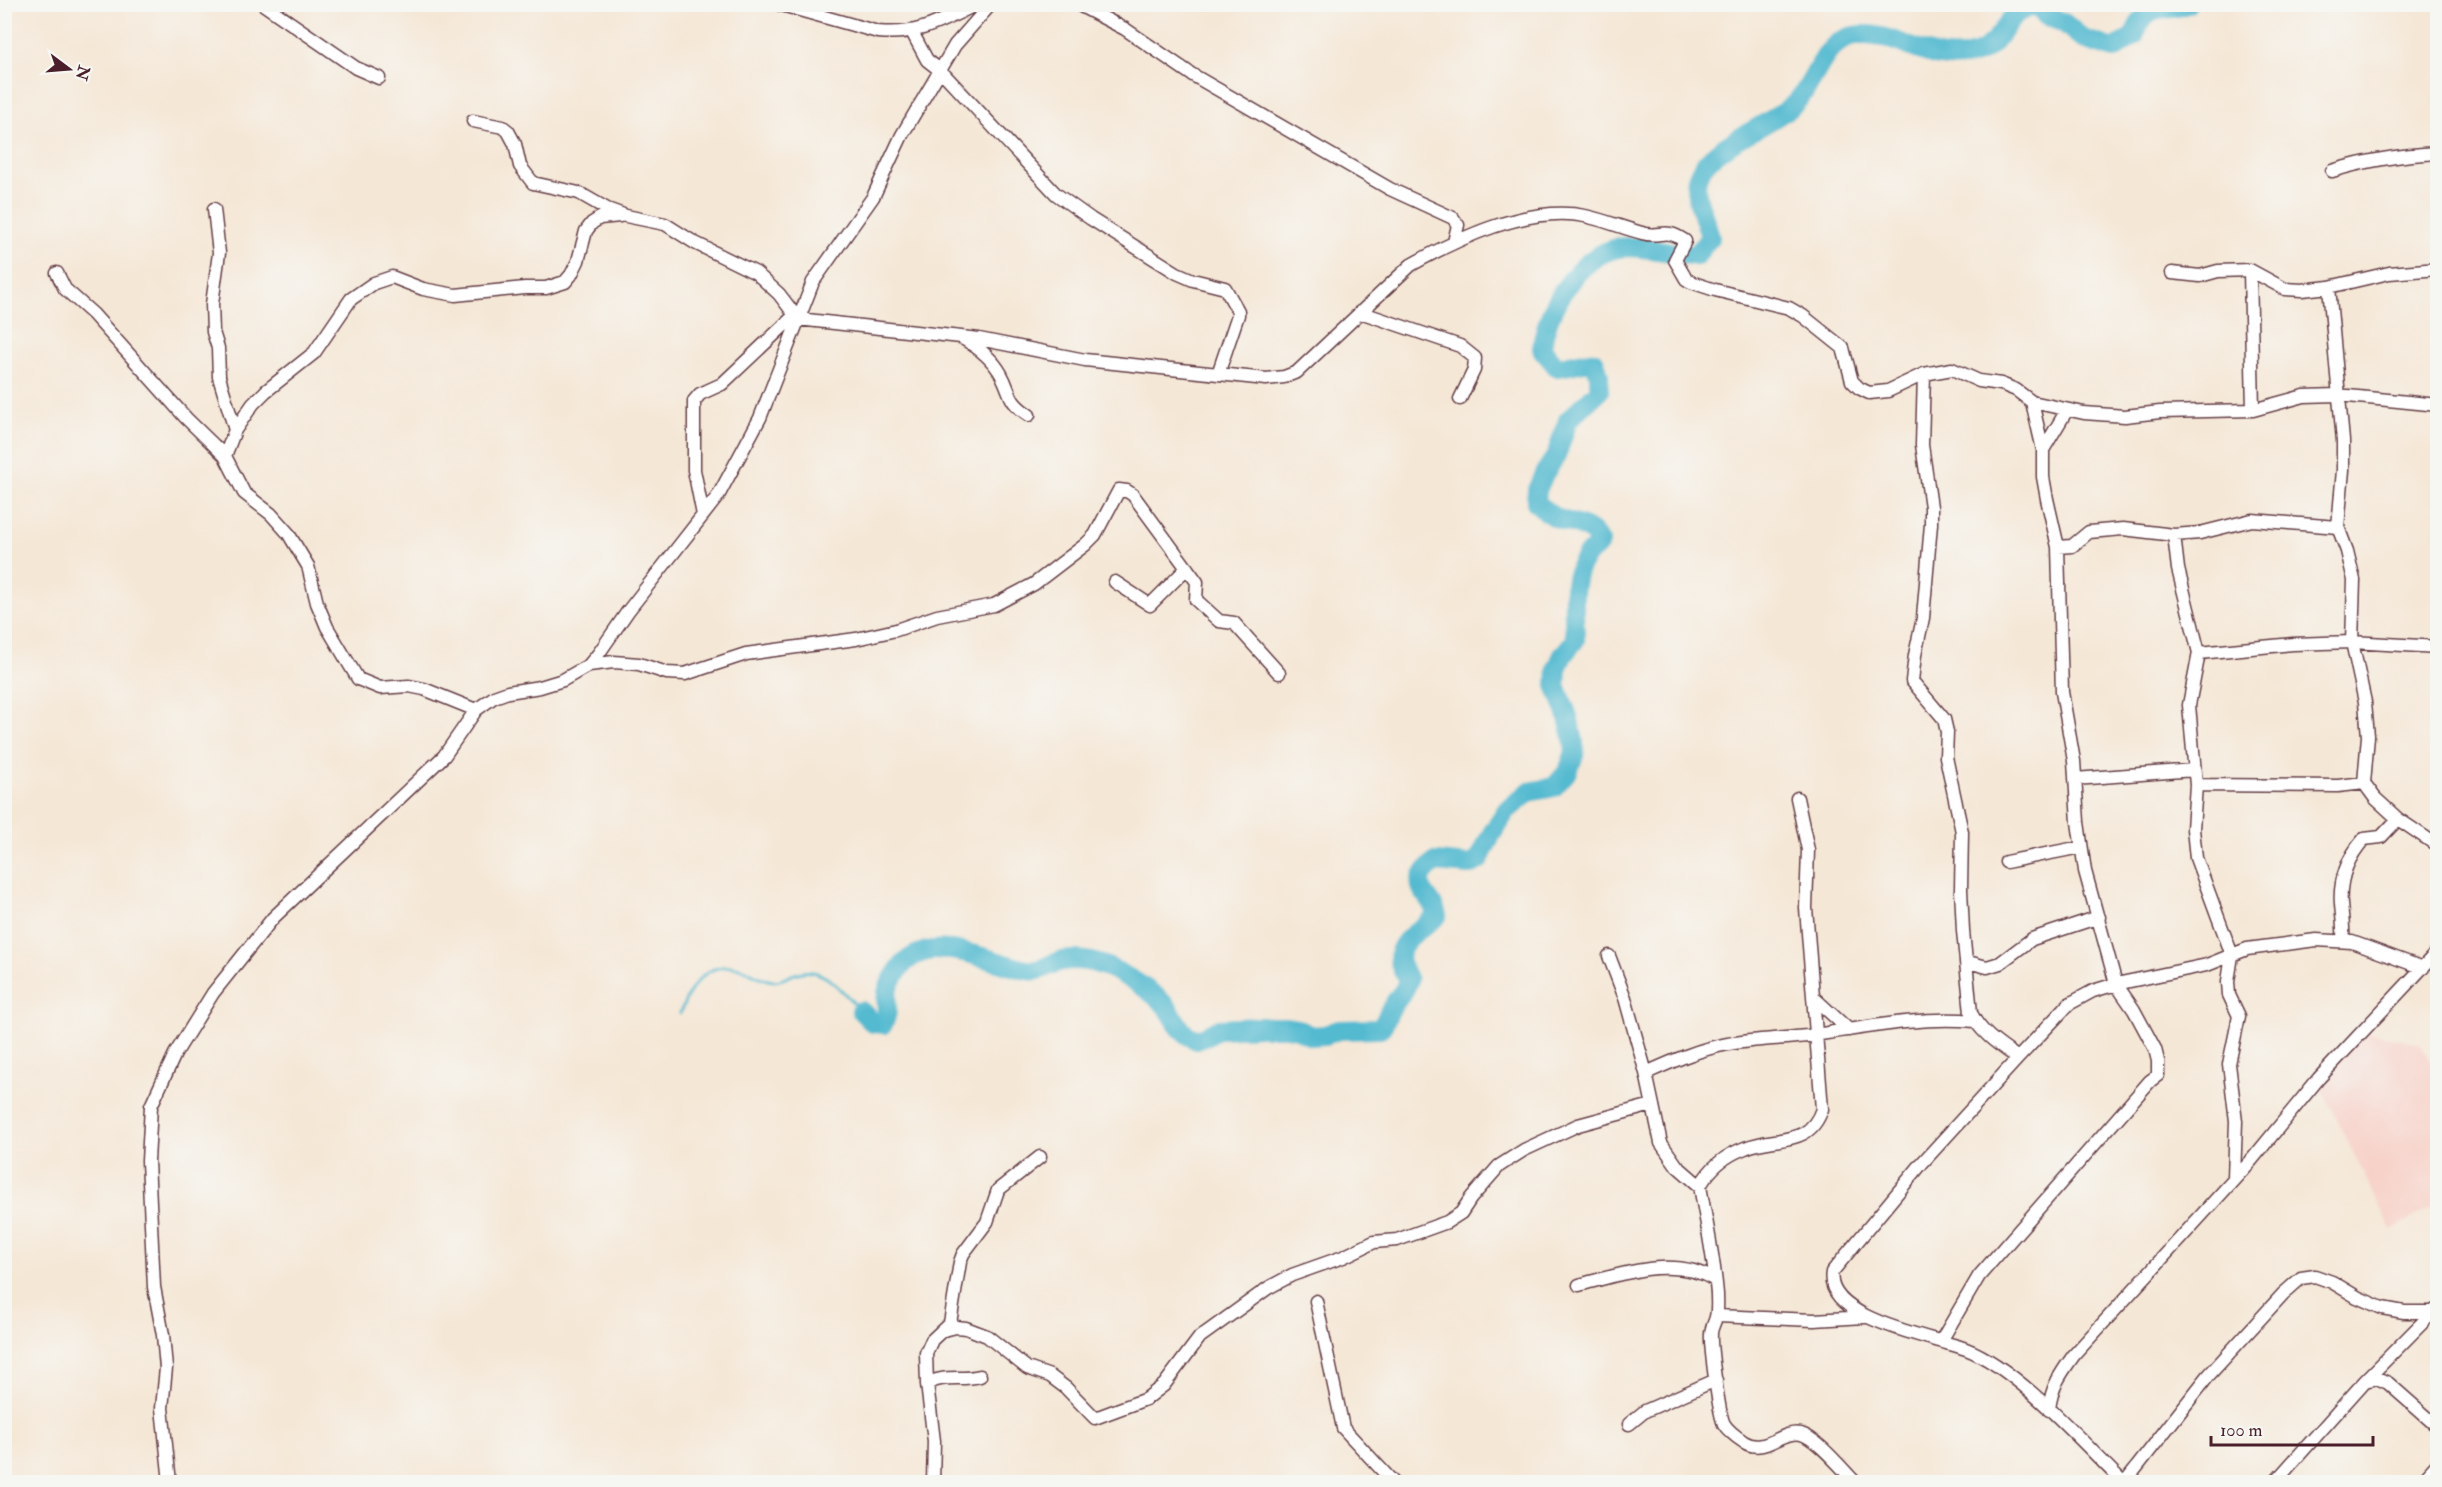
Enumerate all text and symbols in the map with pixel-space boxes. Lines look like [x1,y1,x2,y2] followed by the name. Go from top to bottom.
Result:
[39,39,99,99] north arrow
[71,62,94,83] text: N
[2211,1409,2373,1447] scale bar
[2220,1419,2263,1442] text: 100 m

